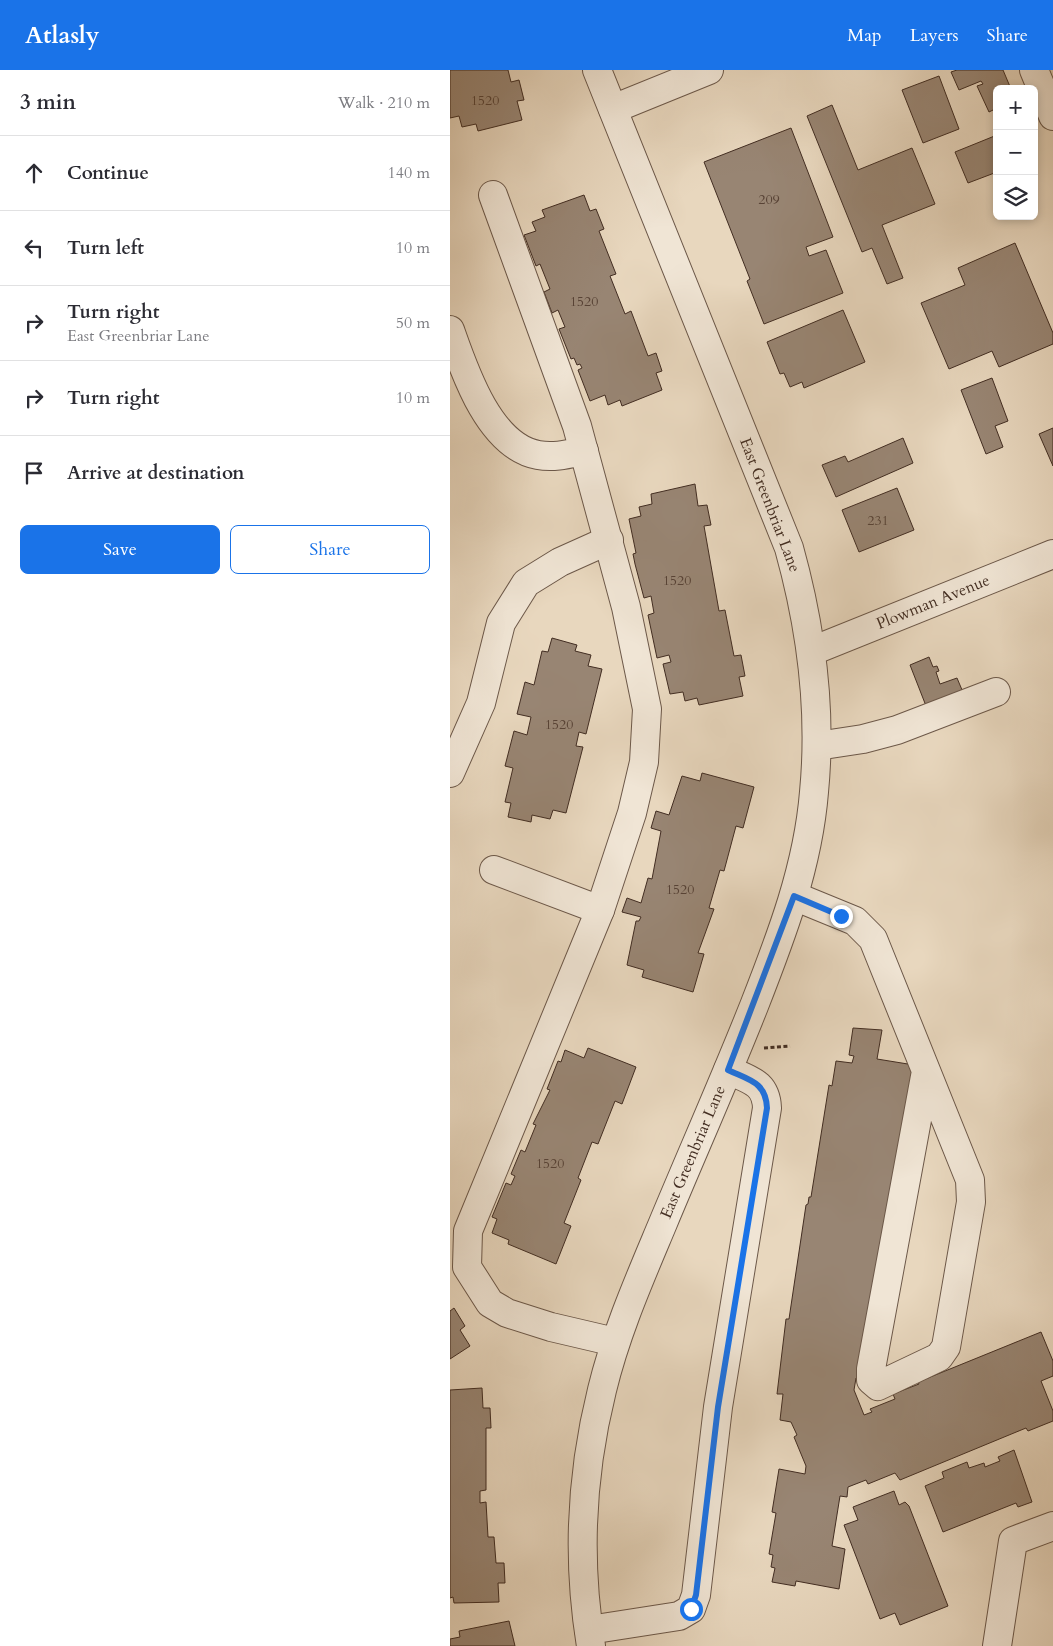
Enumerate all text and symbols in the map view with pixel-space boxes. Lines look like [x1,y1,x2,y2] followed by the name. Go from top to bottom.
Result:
[25,19,99,52] text: Atlasly
[847,23,882,48] text: Map
[910,23,959,48] text: Layers
[987,23,1028,48] text: Share
[993,85,1038,220] map controls
[993,85,1038,130] button: +
[20,88,76,117] text: 3 min
[471,91,499,110] house number: 1520
[338,92,430,114] text: Walk · 210 m
[993,130,1038,175] button: −
[20,159,48,187] icon: ahead
[67,160,149,186] text: Continue
[388,162,430,184] text: 140 m
[993,175,1038,220] button: layers
[758,190,780,209] house number: 209
[20,234,48,262] icon: left
[67,235,144,261] text: Turn left
[396,237,430,259] text: 10 m
[570,292,598,311] house number: 1520
[67,299,159,325] text: Turn right
[20,309,48,337] icon: right
[396,312,430,334] text: 50 m
[67,325,210,347] text: East Greenbriar Lane
[20,384,48,412] icon: right
[67,385,159,411] text: Turn right
[396,387,430,409] text: 10 m
[734,435,806,575] street label: East Greenbriar Lane
[20,459,48,487] icon: arrive
[67,460,244,486] text: Arrive at destination
[867,511,889,530] house number: 231
[20,525,220,574] button: Save
[230,525,430,574] button: Share
[873,569,993,635] street label: Plowman Avenue
[663,571,691,590] house number: 1520
[545,715,573,734] house number: 1520
[666,880,694,899] house number: 1520
[830,905,853,928] route end
[655,1082,731,1222] street label: East Greenbriar Lane
[536,1154,564,1173] house number: 1520
[680,1598,703,1621] route start

